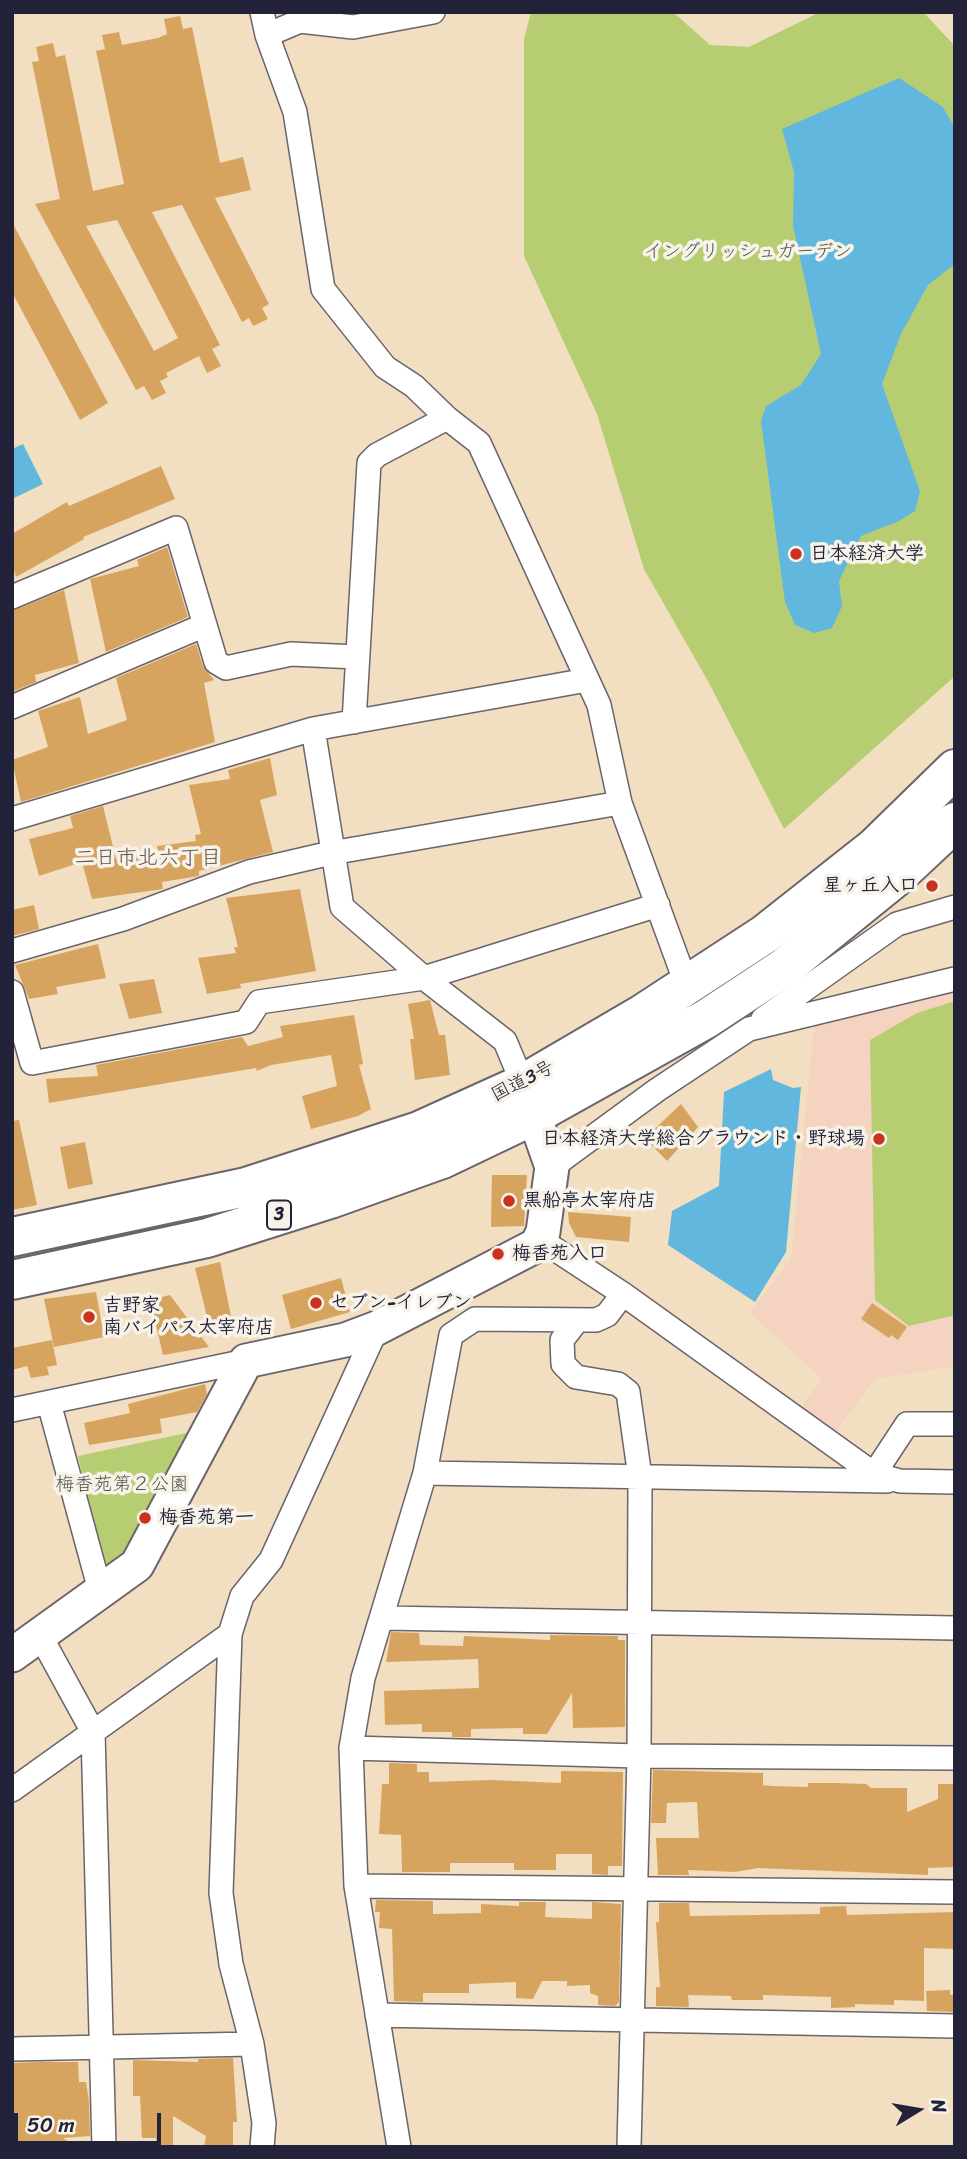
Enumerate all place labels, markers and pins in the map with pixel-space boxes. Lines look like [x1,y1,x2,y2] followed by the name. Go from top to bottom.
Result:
[810,543,924,565] place label: 日本経済大学
[788,546,804,562] marker: 日本経済大学
[823,875,918,897] place label: 星ヶ丘入口
[924,878,940,894] marker: 星ヶ丘入口
[542,1128,865,1150] place label: 日本経済大学総合グラウンド・野球場
[871,1131,887,1147] marker: 日本経済大学総合グラウンド・野球場
[523,1190,656,1212] place label: 黒船亭太宰府店
[501,1193,517,1209] marker: 黒船亭太宰府店
[512,1243,607,1265] place label: 梅香苑入口
[490,1246,506,1262] marker: 梅香苑入口
[330,1292,472,1314] place label: セブン-イレブン
[103,1295,274,1339] place label: 吉野家 南バイパス太宰府店
[308,1295,324,1311] marker: セブン-イレブン
[81,1309,97,1325] marker: 吉野家 南バイパス太宰府店
[159,1507,254,1529] place label: 梅香苑第一
[137,1510,153,1526] marker: 梅香苑第一

